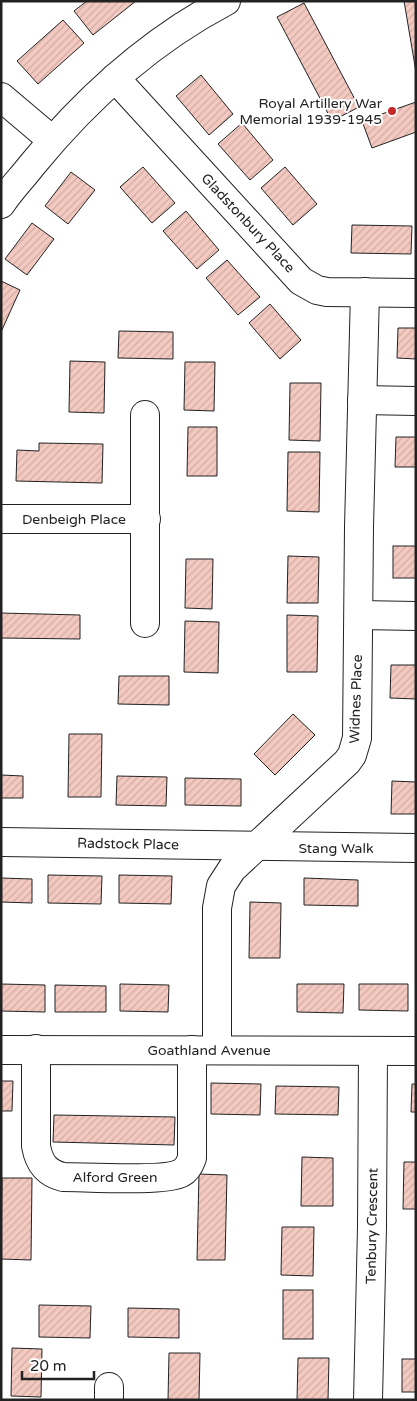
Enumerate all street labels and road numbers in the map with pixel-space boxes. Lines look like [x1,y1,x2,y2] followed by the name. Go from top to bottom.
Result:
[198,170,298,276] street label: Gladstonbury Place
[22,511,126,528] street label: Denbeigh Place
[346,654,366,744] street label: Widnes Place
[77,835,179,853] street label: Radstock Place
[298,840,374,857] street label: Stang Walk
[147,1042,271,1059] street label: Goathland Avenue
[362,1167,382,1284] street label: Tenbury Crescent
[72,1169,158,1186] street label: Alford Green

